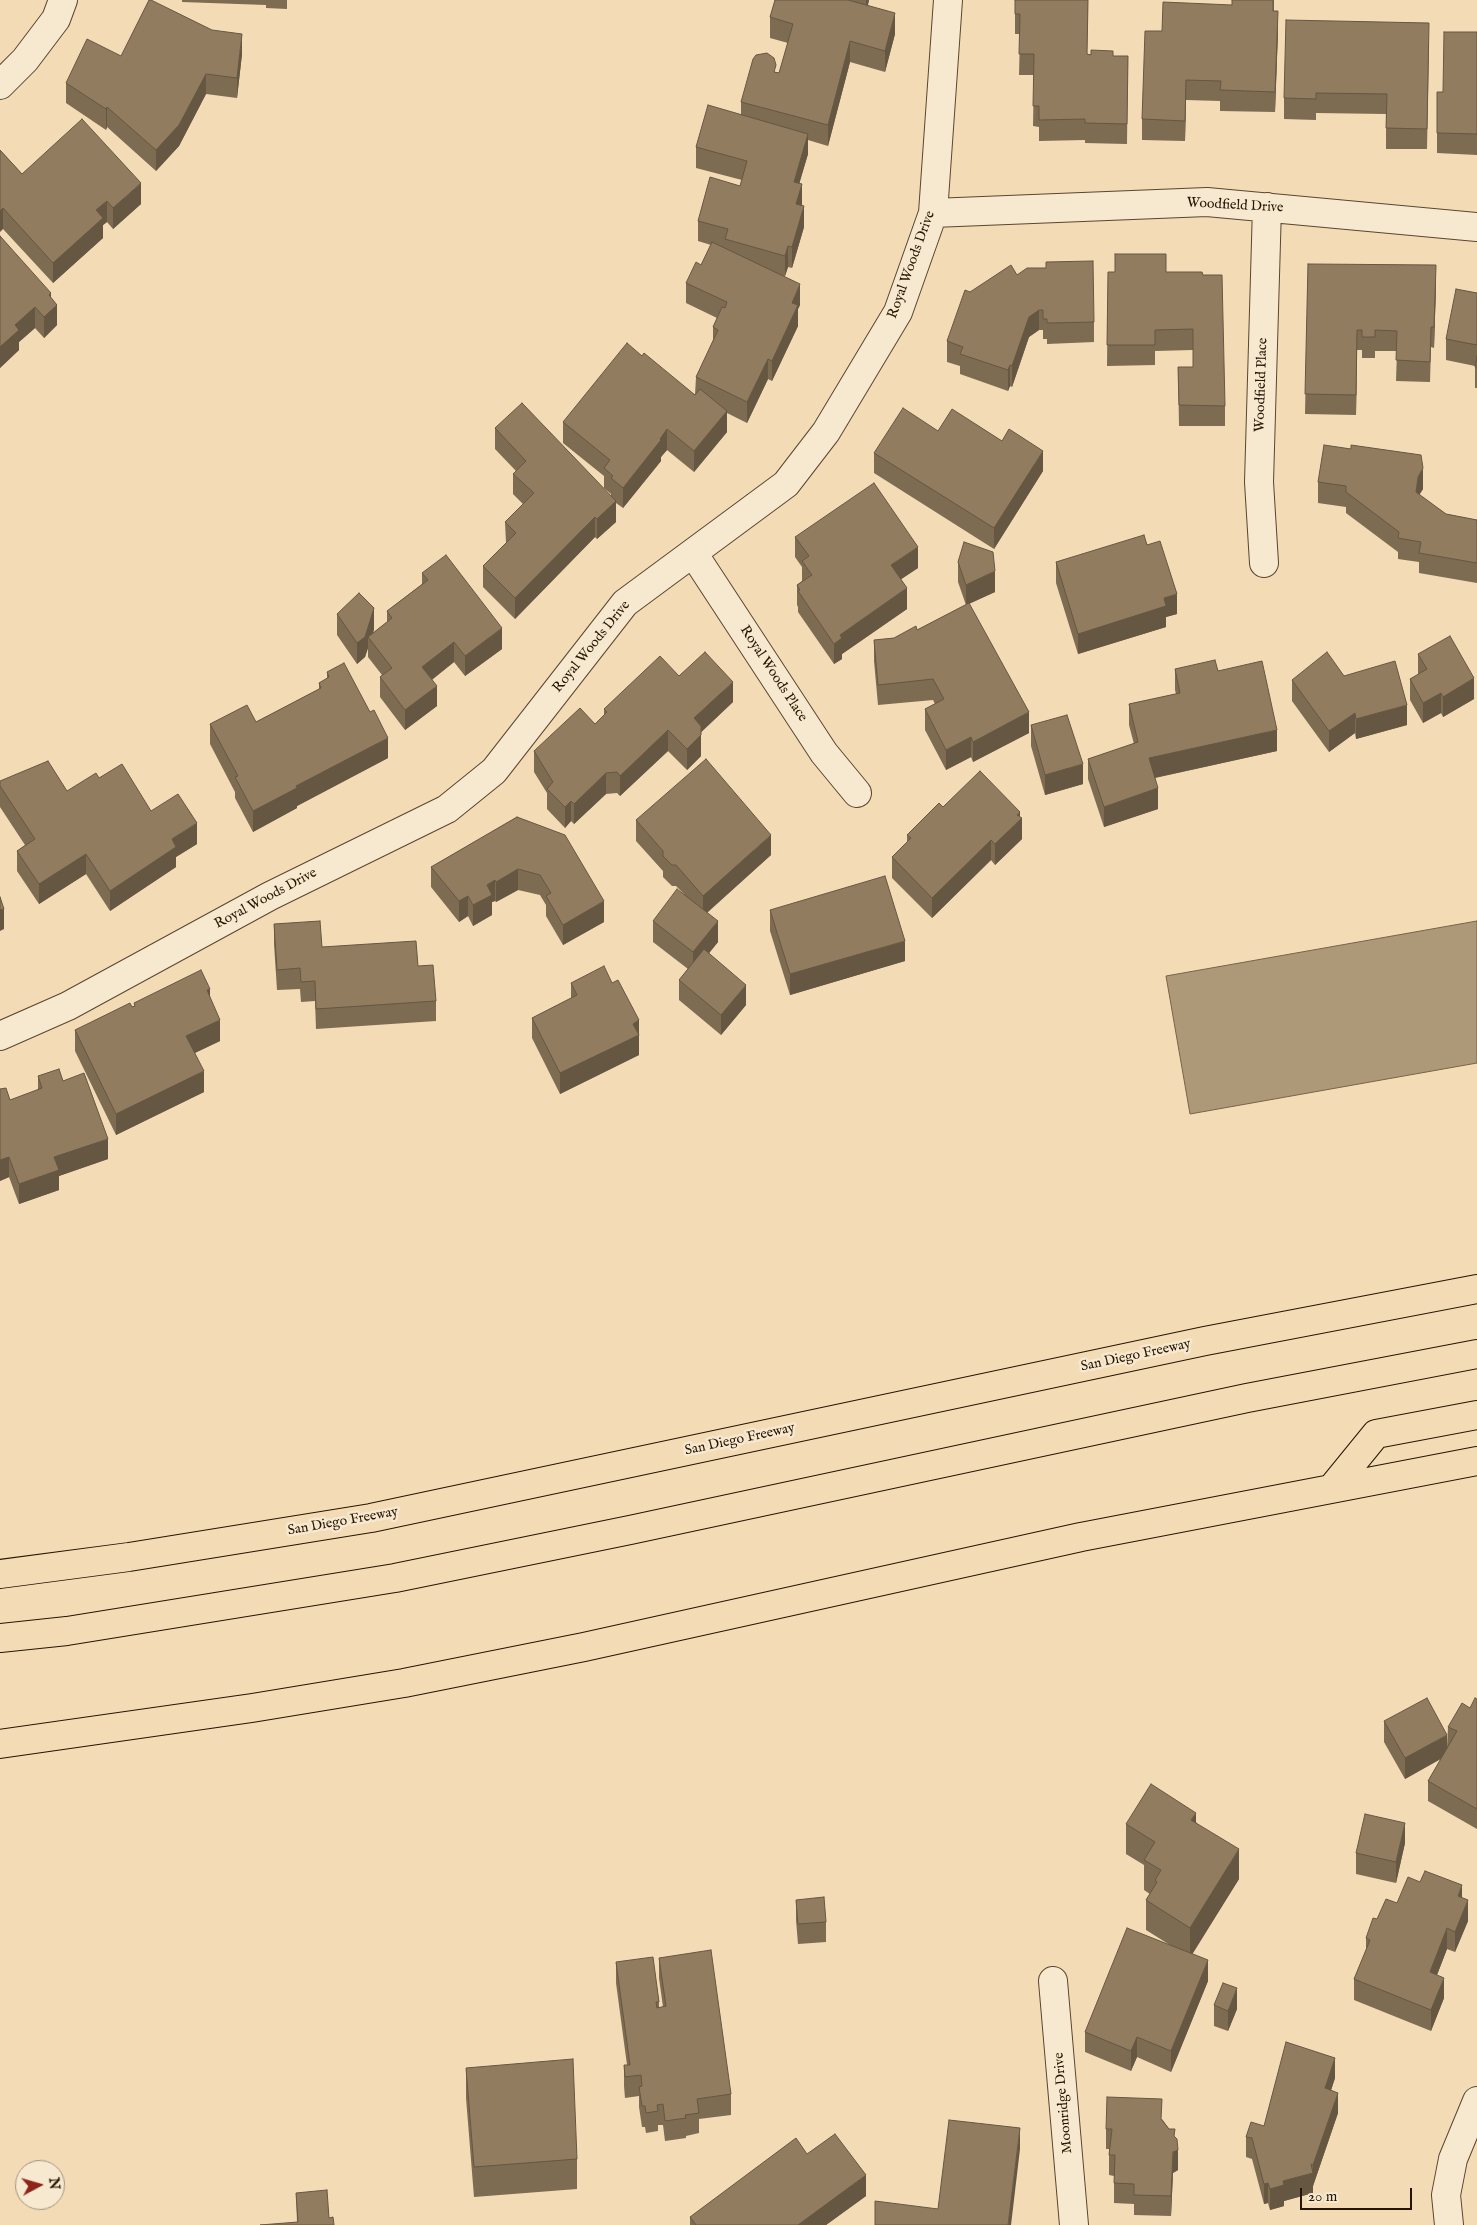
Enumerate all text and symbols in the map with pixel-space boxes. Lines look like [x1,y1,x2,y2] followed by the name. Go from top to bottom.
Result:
[1186,195,1284,217] street label: Woodfield Drive
[885,209,939,321] street label: Royal Woods Drive
[1252,338,1272,432] street label: Woodfield Place
[550,598,634,696] street label: Royal Woods Drive
[736,623,810,725] street label: Royal Woods Place
[212,865,320,933] street label: Royal Woods Drive
[1080,1336,1192,1376] street label: San Diego Freeway
[684,1420,796,1460] street label: San Diego Freeway
[286,1504,400,1540] street label: San Diego Freeway
[1051,2052,1077,2154] street label: Moonridge Drive
[15,2160,65,2210] north arrow
[44,2177,64,2191] text: N
[1302,2178,1414,2210] scale bar
[1308,2187,1337,2206] text: 20 m

